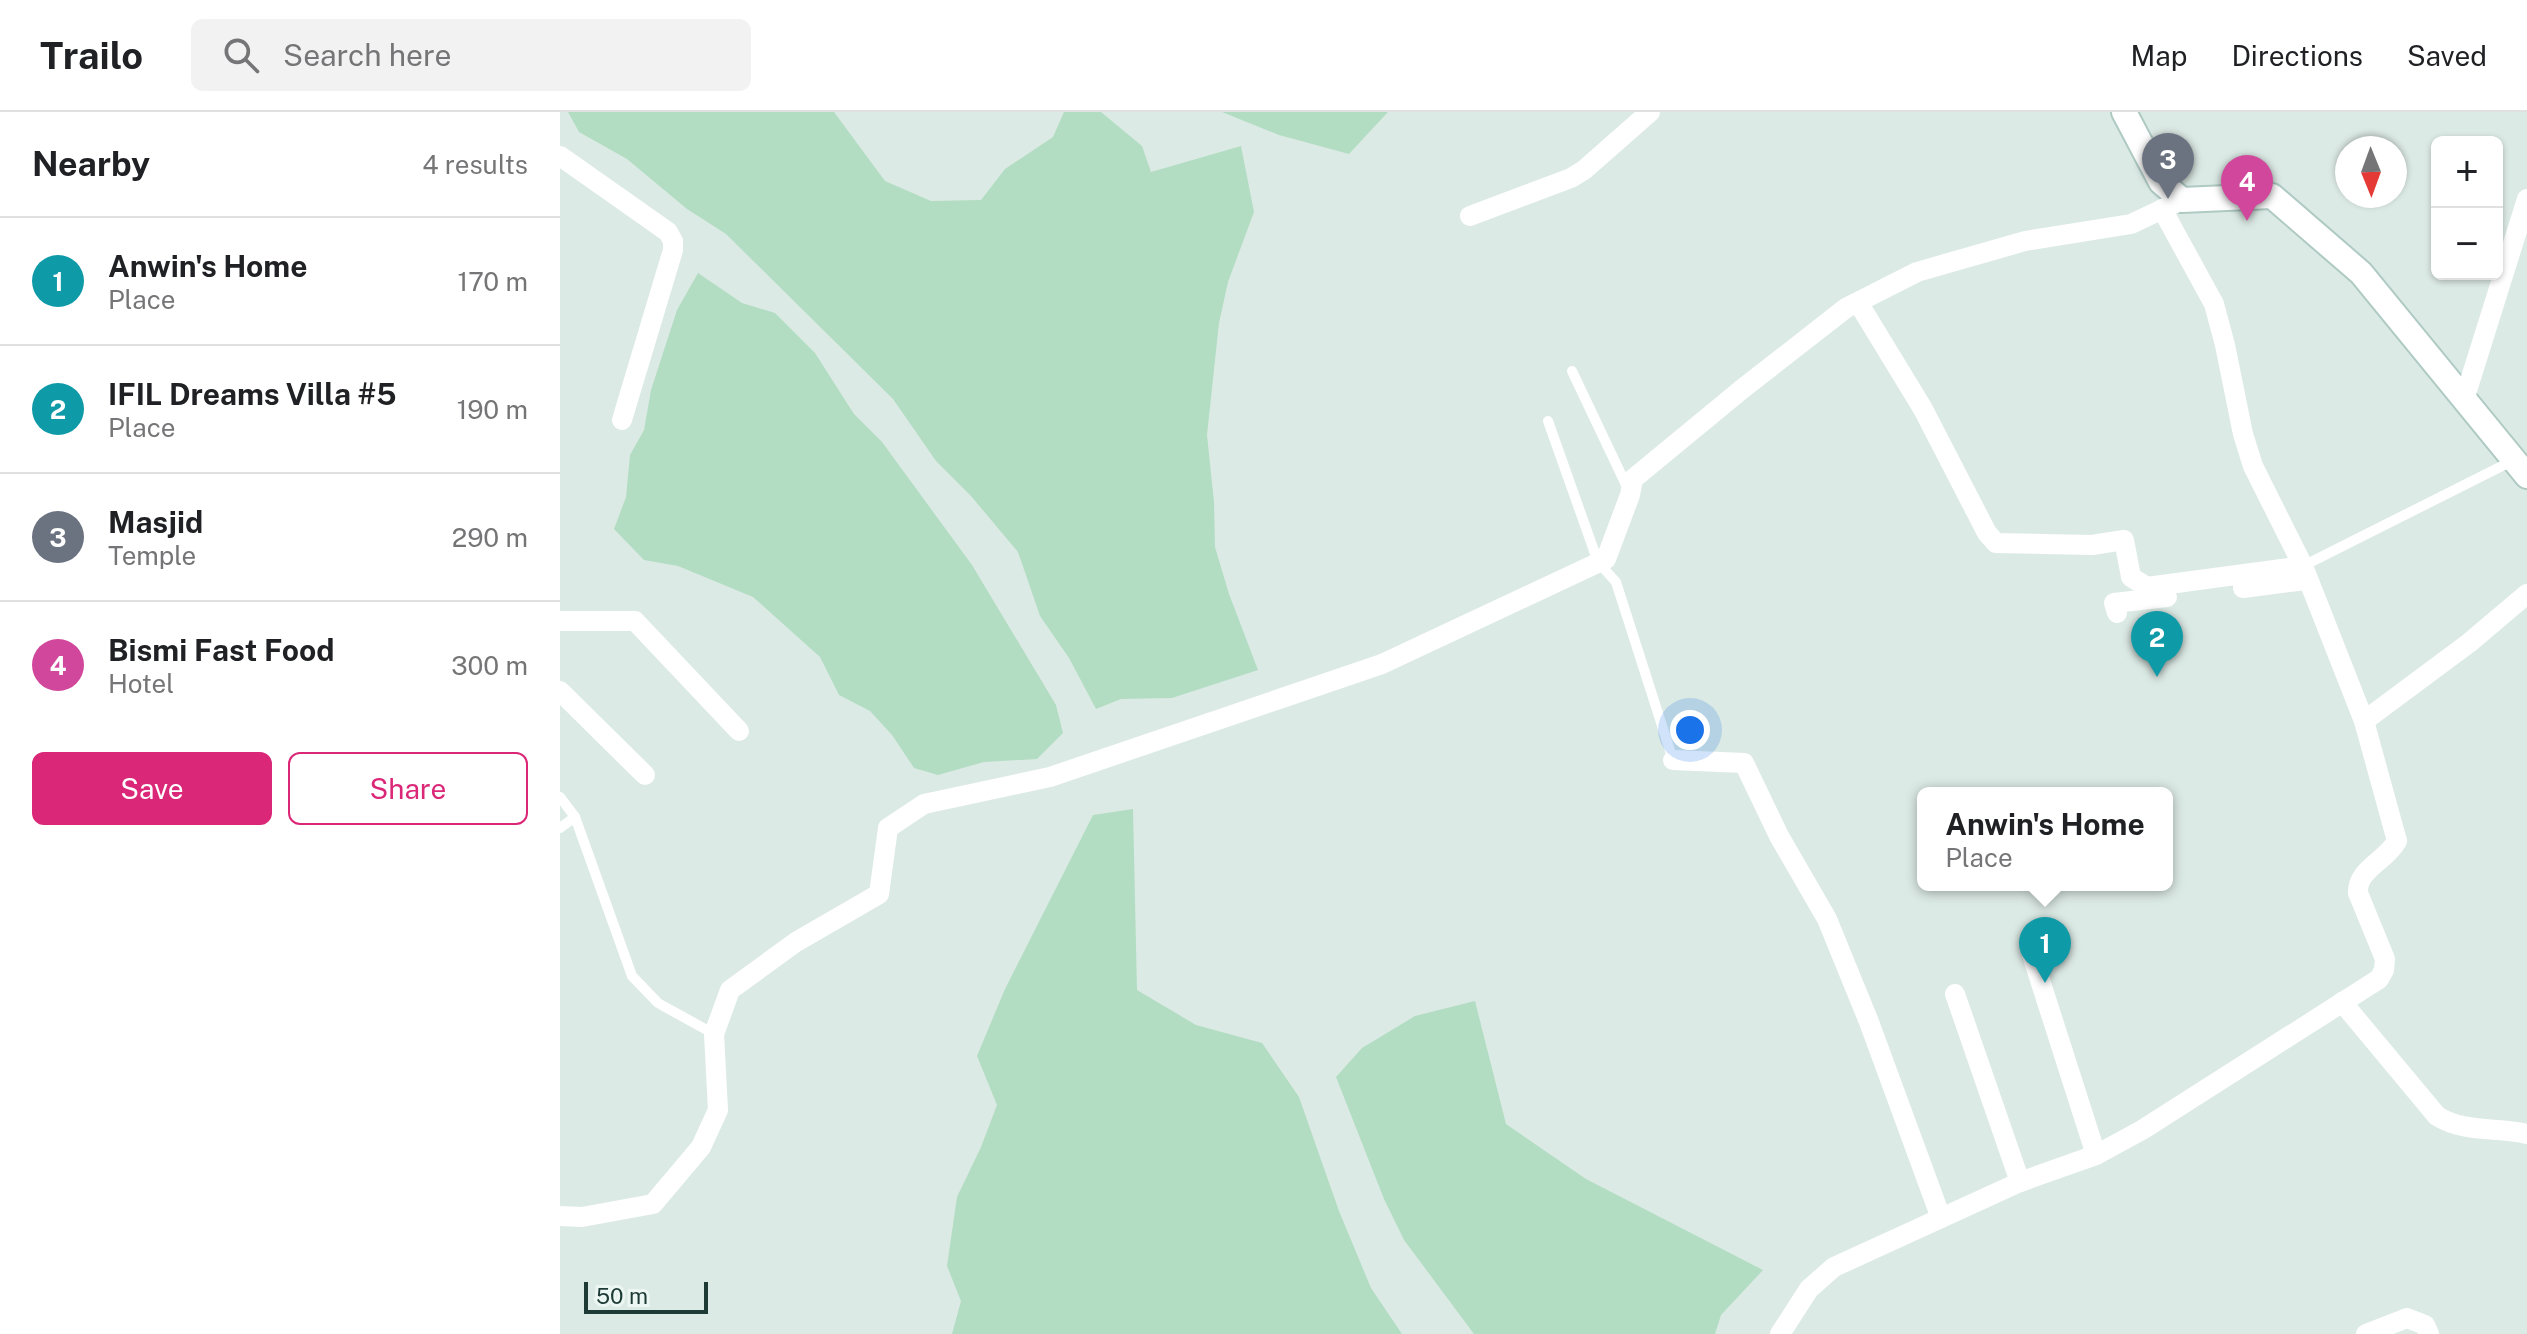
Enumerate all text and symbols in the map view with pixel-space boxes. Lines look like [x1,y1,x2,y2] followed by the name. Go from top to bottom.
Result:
[191,19,751,91] search box
[40,33,143,78] text: Trailo
[219,33,263,77] icon: search
[283,37,452,73] text: Search here
[2131,39,2187,72] text: Map
[2231,39,2363,72] text: Directions
[2407,39,2487,72] text: Saved
[2142,133,2194,199] pin: 3
[2335,136,2407,208] north arrow
[2431,136,2503,280] map controls
[2431,136,2503,208] button: +
[32,144,150,184] text: Nearby
[422,149,528,180] text: 4 results
[2221,155,2273,221] pin: 4
[2431,208,2503,280] button: −
[108,248,307,284] text: Anwin's Home
[52,266,64,297] text: 1
[458,266,528,297] text: 170 m
[108,284,175,315] text: Place
[108,376,397,412] text: IFIL Dreams Villa #5
[50,394,66,425] text: 2
[457,394,528,425] text: 190 m
[108,412,175,443] text: Place
[108,504,203,540] text: Masjid
[49,522,67,553] text: 3
[452,522,528,553] text: 290 m
[108,540,196,571] text: Temple
[2131,611,2183,677] pin: 2
[108,632,335,668] text: Bismi Fast Food
[49,650,67,681] text: 4
[451,650,528,681] text: 300 m
[108,668,174,699] text: Hotel
[1670,710,1710,750] your location
[32,752,272,825] button: Save
[288,752,528,825] button: Share
[1917,787,2173,891] popup
[1945,806,2145,842] text: Anwin's Home
[1945,842,2013,873] text: Place
[2019,917,2071,983] pin: 1
[584,1278,708,1314] scale bar
[596,1283,648,1309] text: 50 m

